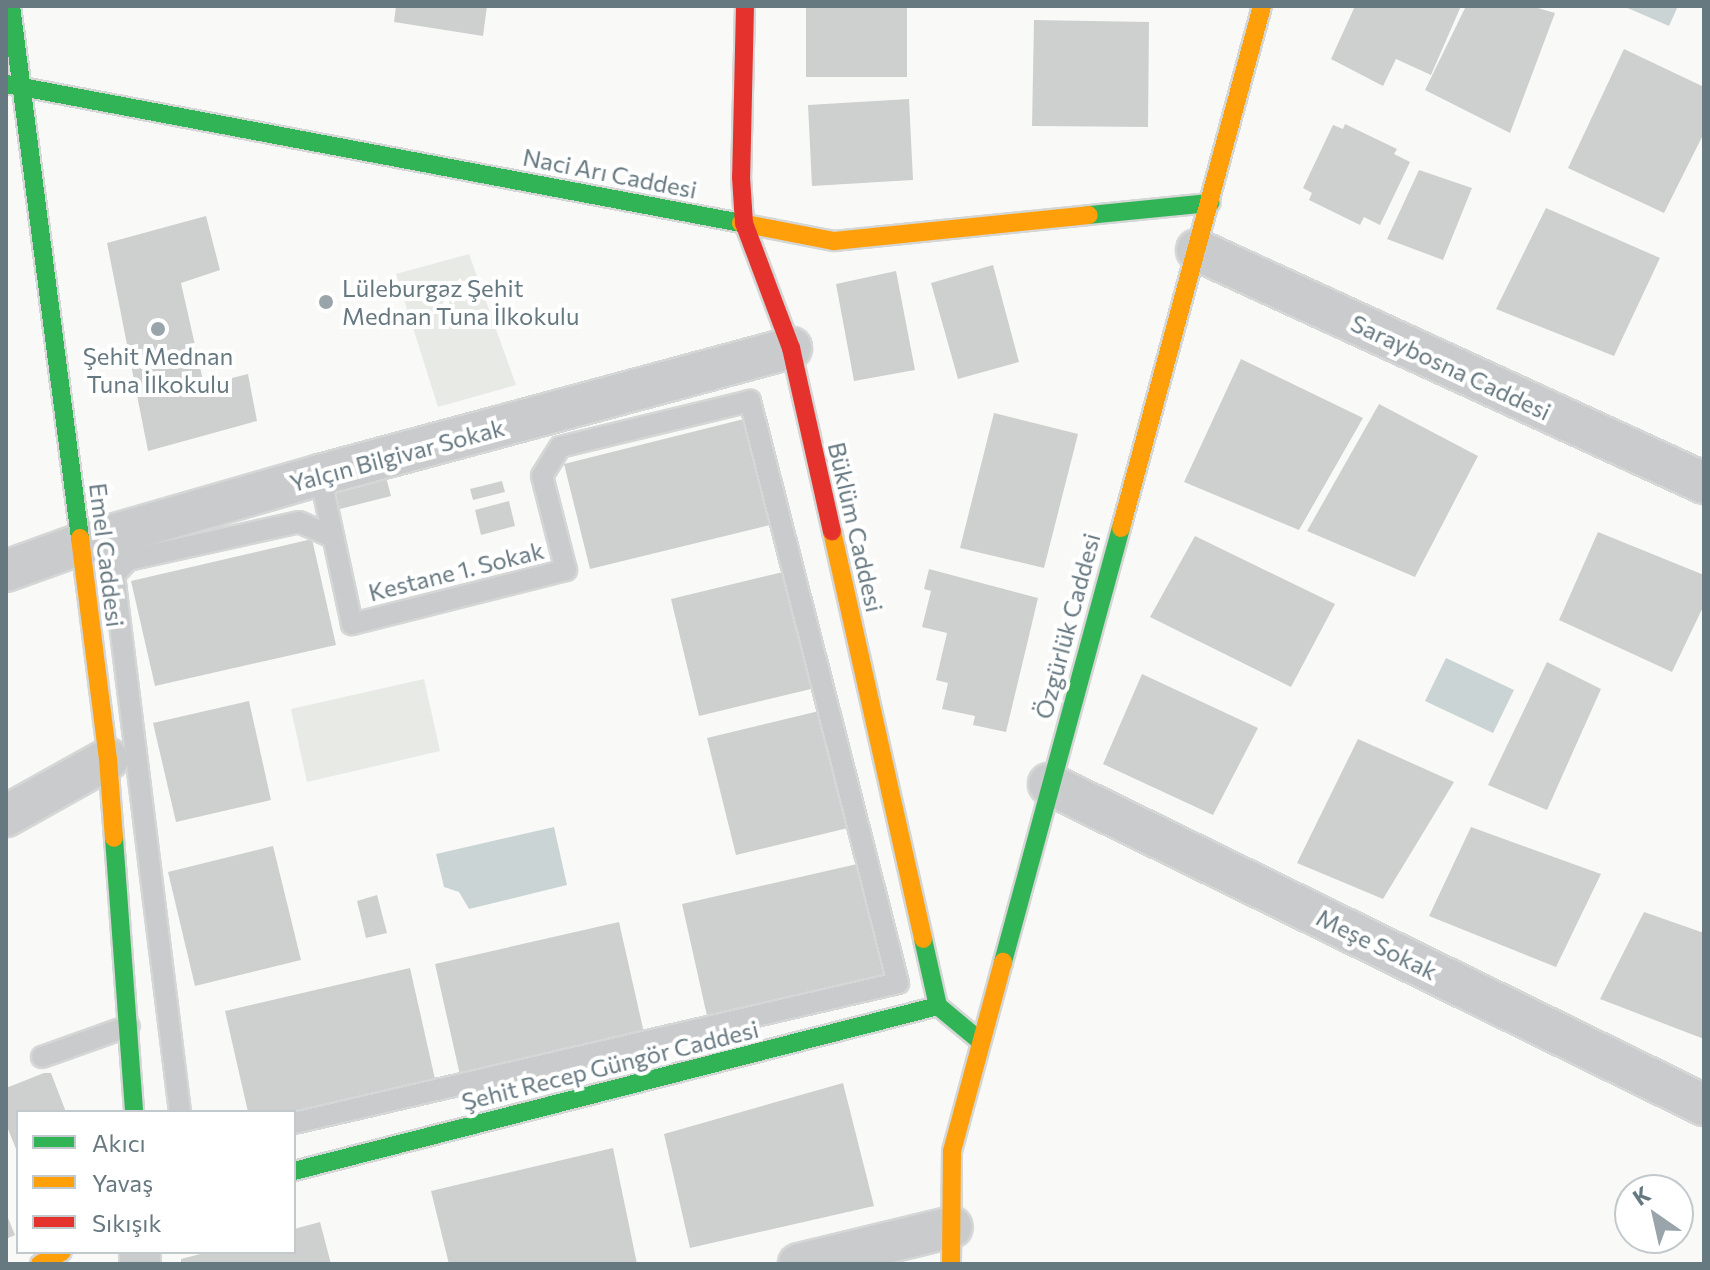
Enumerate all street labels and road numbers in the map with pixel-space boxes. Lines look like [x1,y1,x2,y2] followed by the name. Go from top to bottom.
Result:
[521,142,699,204] street label: Naci Arı Caddesi
[1346,308,1556,426] street label: Saraybosna Caddesi
[287,412,507,498] street label: Yalçın Bilgivar Sokak
[822,439,890,615] street label: Büklüm Caddesi
[84,481,130,629] street label: Emel Caddesi
[1028,530,1106,722] street label: Özgürlük Caddesi
[365,535,547,607] street label: Kestane 1. Sokak
[1312,902,1442,986] street label: Meşe Sokak
[459,1014,761,1116] street label: Şehit Recep Güngör Caddesi

